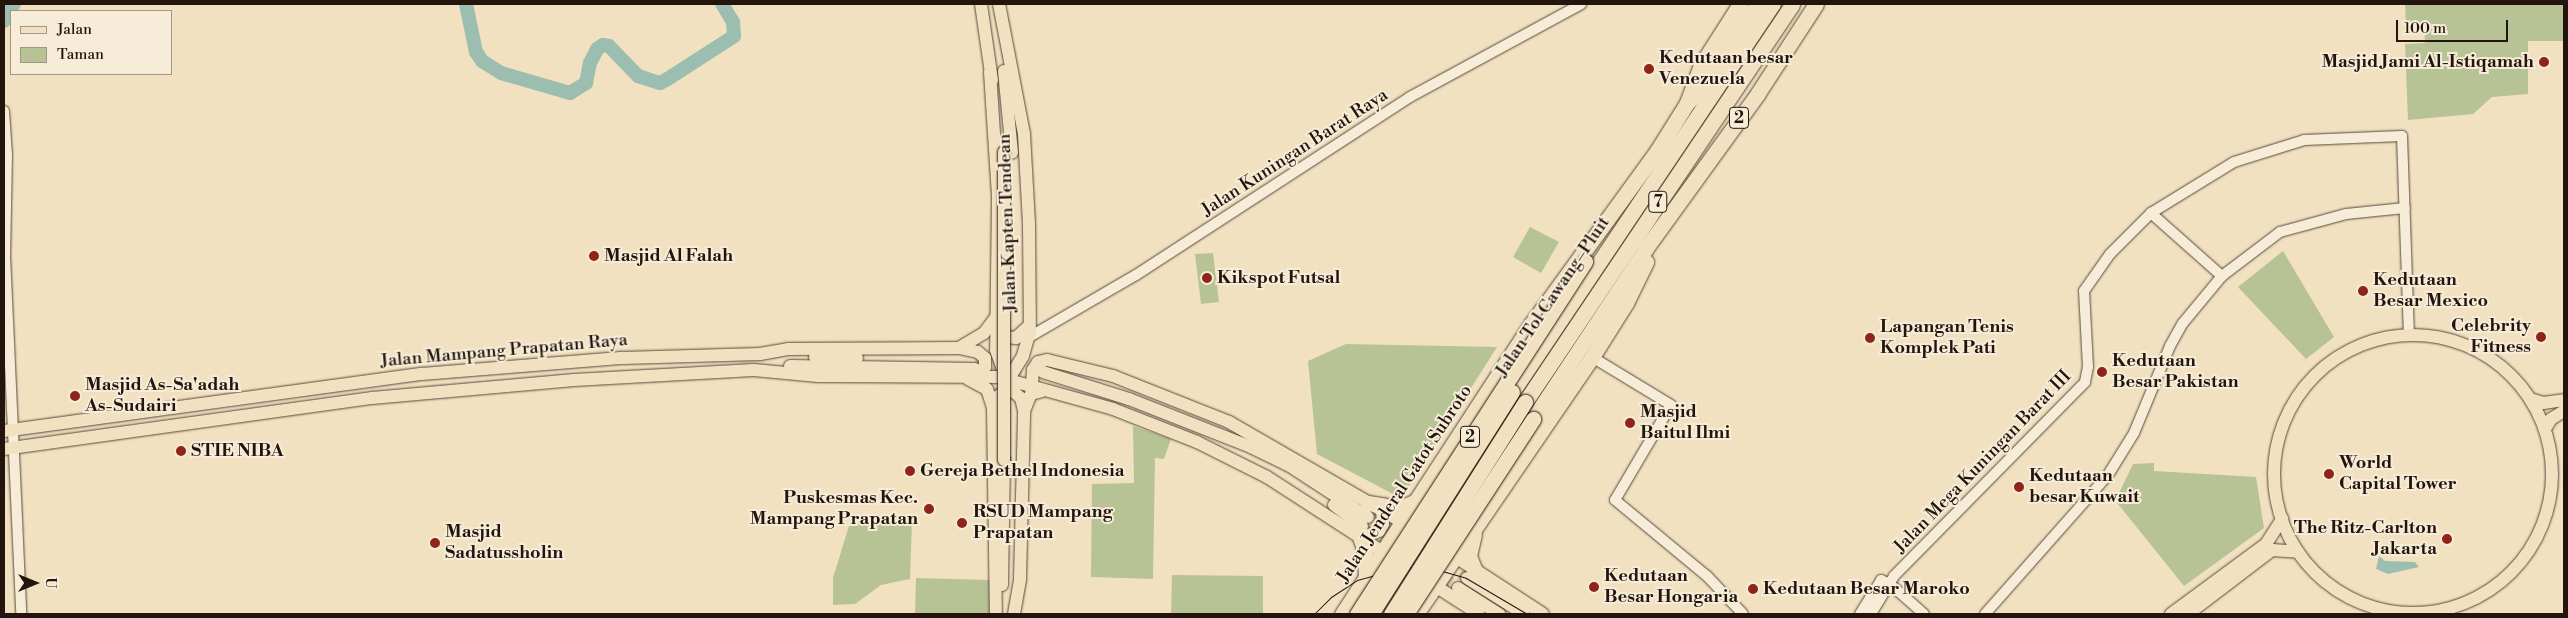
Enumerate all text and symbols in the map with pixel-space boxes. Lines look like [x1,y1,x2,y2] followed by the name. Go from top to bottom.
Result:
[10,10,172,75] legend
[2398,10,2510,42] scale bar
[2404,19,2446,38] text: 100 m
[57,20,92,39] text: Jalan
[57,45,104,64] text: Taman
[1659,48,1793,90] place label: Kedutaan besar Venezuela
[2321,51,2534,73] place label: Masjid Jami Al-Istiqamah
[2538,56,2550,68] marker: Masjid Jami Al-Istiqamah
[1643,63,1655,75] marker: Kedutaan besar Venezuela
[1198,85,1392,221] street label: Jalan Kuningan Barat Raya
[1729,105,1749,132] road number: 2
[994,133,1022,313] street label: Jalan Kapten Tendean
[1648,188,1668,216] road number: 7
[1491,213,1615,381] street label: Jalan Tol Cawang–Pluit
[604,245,733,267] place label: Masjid Al Falah
[588,250,600,262] marker: Masjid Al Falah
[1217,267,1340,289] place label: Kikspot Futsal
[2373,270,2488,312] place label: Kedutaan Besar Mexico
[1201,272,1213,284] marker: Kikspot Futsal
[2357,285,2369,297] marker: Kedutaan Besar Mexico
[2451,316,2531,358] place label: Celebrity Fitness
[1880,317,2014,359] place label: Lapangan Tenis Komplek Pati
[380,329,628,373] street label: Jalan Mampang Prapatan Raya
[2535,331,2547,343] marker: Celebrity Fitness
[1864,332,1876,344] marker: Lapangan Tenis Komplek Pati
[2112,351,2239,394] place label: Kedutaan Besar Pakistan
[1890,366,2076,558] street label: Jalan Mega Kuningan Barat III
[2096,366,2108,378] marker: Kedutaan Besar Pakistan
[85,375,239,418] place label: Masjid As-Sa'adah As-Sudairi
[1333,381,1477,587] street label: Jalan Jenderal Gatot Subroto
[69,390,81,402] marker: Masjid As-Sa'adah As-Sudairi
[1640,402,1730,444] place label: Masjid Baitul Ilmi
[1624,417,1636,429] marker: Masjid Baitul Ilmi
[1460,424,1480,451] road number: 2
[191,440,284,462] place label: STIE NIBA
[175,445,187,457] marker: STIE NIBA
[2339,453,2457,496] place label: World Capital Tower
[920,460,1124,482] place label: Gereja Bethel Indonesia
[904,465,916,477] marker: Gereja Bethel Indonesia
[2029,466,2139,508] place label: Kedutaan besar Kuwait
[2323,468,2335,480] marker: World Capital Tower
[2013,481,2025,493] marker: Kedutaan besar Kuwait
[750,488,918,530] place label: Puskesmas Kec. Mampang Prapatan
[922,502,936,516] marker: Puskesmas Kec. Mampang Prapatan
[973,502,1113,544] place label: RSUD Mampang Prapatan
[955,516,969,530] marker: RSUD Mampang Prapatan
[2294,518,2437,560] place label: The Ritz-Carlton Jakarta
[445,522,563,564] place label: Masjid Sadatussholin
[2441,533,2453,545] marker: The Ritz-Carlton Jakarta
[429,537,441,549] marker: Masjid Sadatussholin
[10,558,60,608] north arrow
[1604,566,1738,608] place label: Kedutaan Besar Hongaria
[41,578,59,588] text: U
[1763,578,1970,600] place label: Kedutaan Besar Maroko
[1588,581,1600,593] marker: Kedutaan Besar Hongaria
[1747,583,1759,595] marker: Kedutaan Besar Maroko

